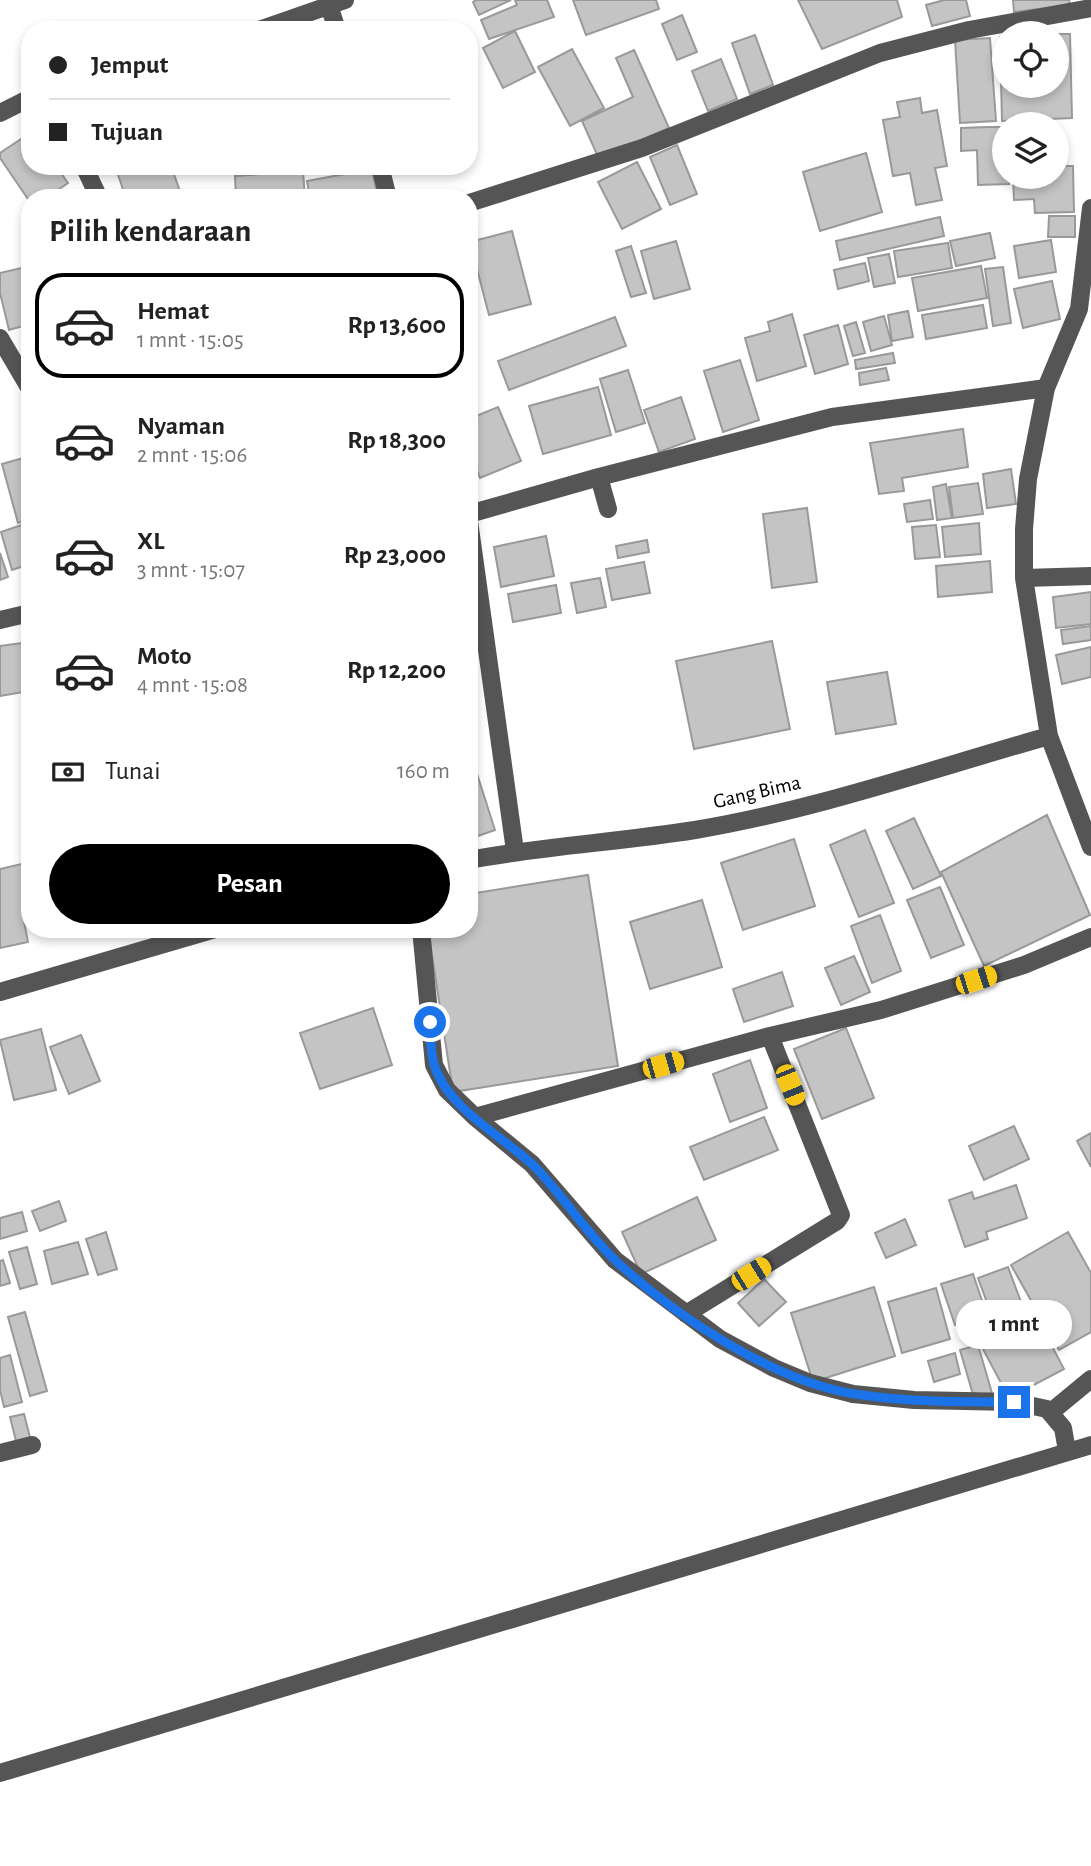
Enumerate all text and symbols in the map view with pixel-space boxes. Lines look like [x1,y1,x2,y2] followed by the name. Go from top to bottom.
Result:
[992,21,1069,189] map controls
[992,21,1069,98] button: locate
[91,52,168,78] text: Jemput
[992,112,1069,189] button: layers
[91,119,163,145] text: Tujuan
[49,215,251,247] text: Pilih kendaraan
[53,294,116,357] icon: car
[137,298,209,324] text: Hemat
[348,312,446,338] text: Rp 13,600
[137,329,244,352] text: 1 mnt · 15:05
[53,409,116,472] icon: car
[137,413,225,439] text: Nyaman
[347,427,446,453] text: Rp 18,300
[137,444,247,467] text: 2 mnt · 15:06
[53,524,116,587] icon: car
[137,528,164,554] text: XL
[344,542,446,568] text: Rp 23,000
[137,559,245,582] text: 3 mnt · 15:07
[53,639,116,702] icon: car
[137,643,192,669] text: Moto
[347,657,446,683] text: Rp 12,200
[137,674,248,697] text: 4 mnt · 15:08
[49,753,87,791] icon: cash
[105,758,161,784] text: Tunai
[397,760,450,783] text: 160 m
[711,772,803,812] street label: Gang Bima
[49,844,450,924] button: Pesan
[953,964,1000,996] car
[414,1006,446,1038] route start
[640,1049,687,1081] car
[773,1062,808,1108] car
[728,1254,775,1294] car
[956,1300,1072,1350] callout: 1 mnt
[989,1313,1039,1336] text: 1 mnt
[998,1386,1030,1418] route end

